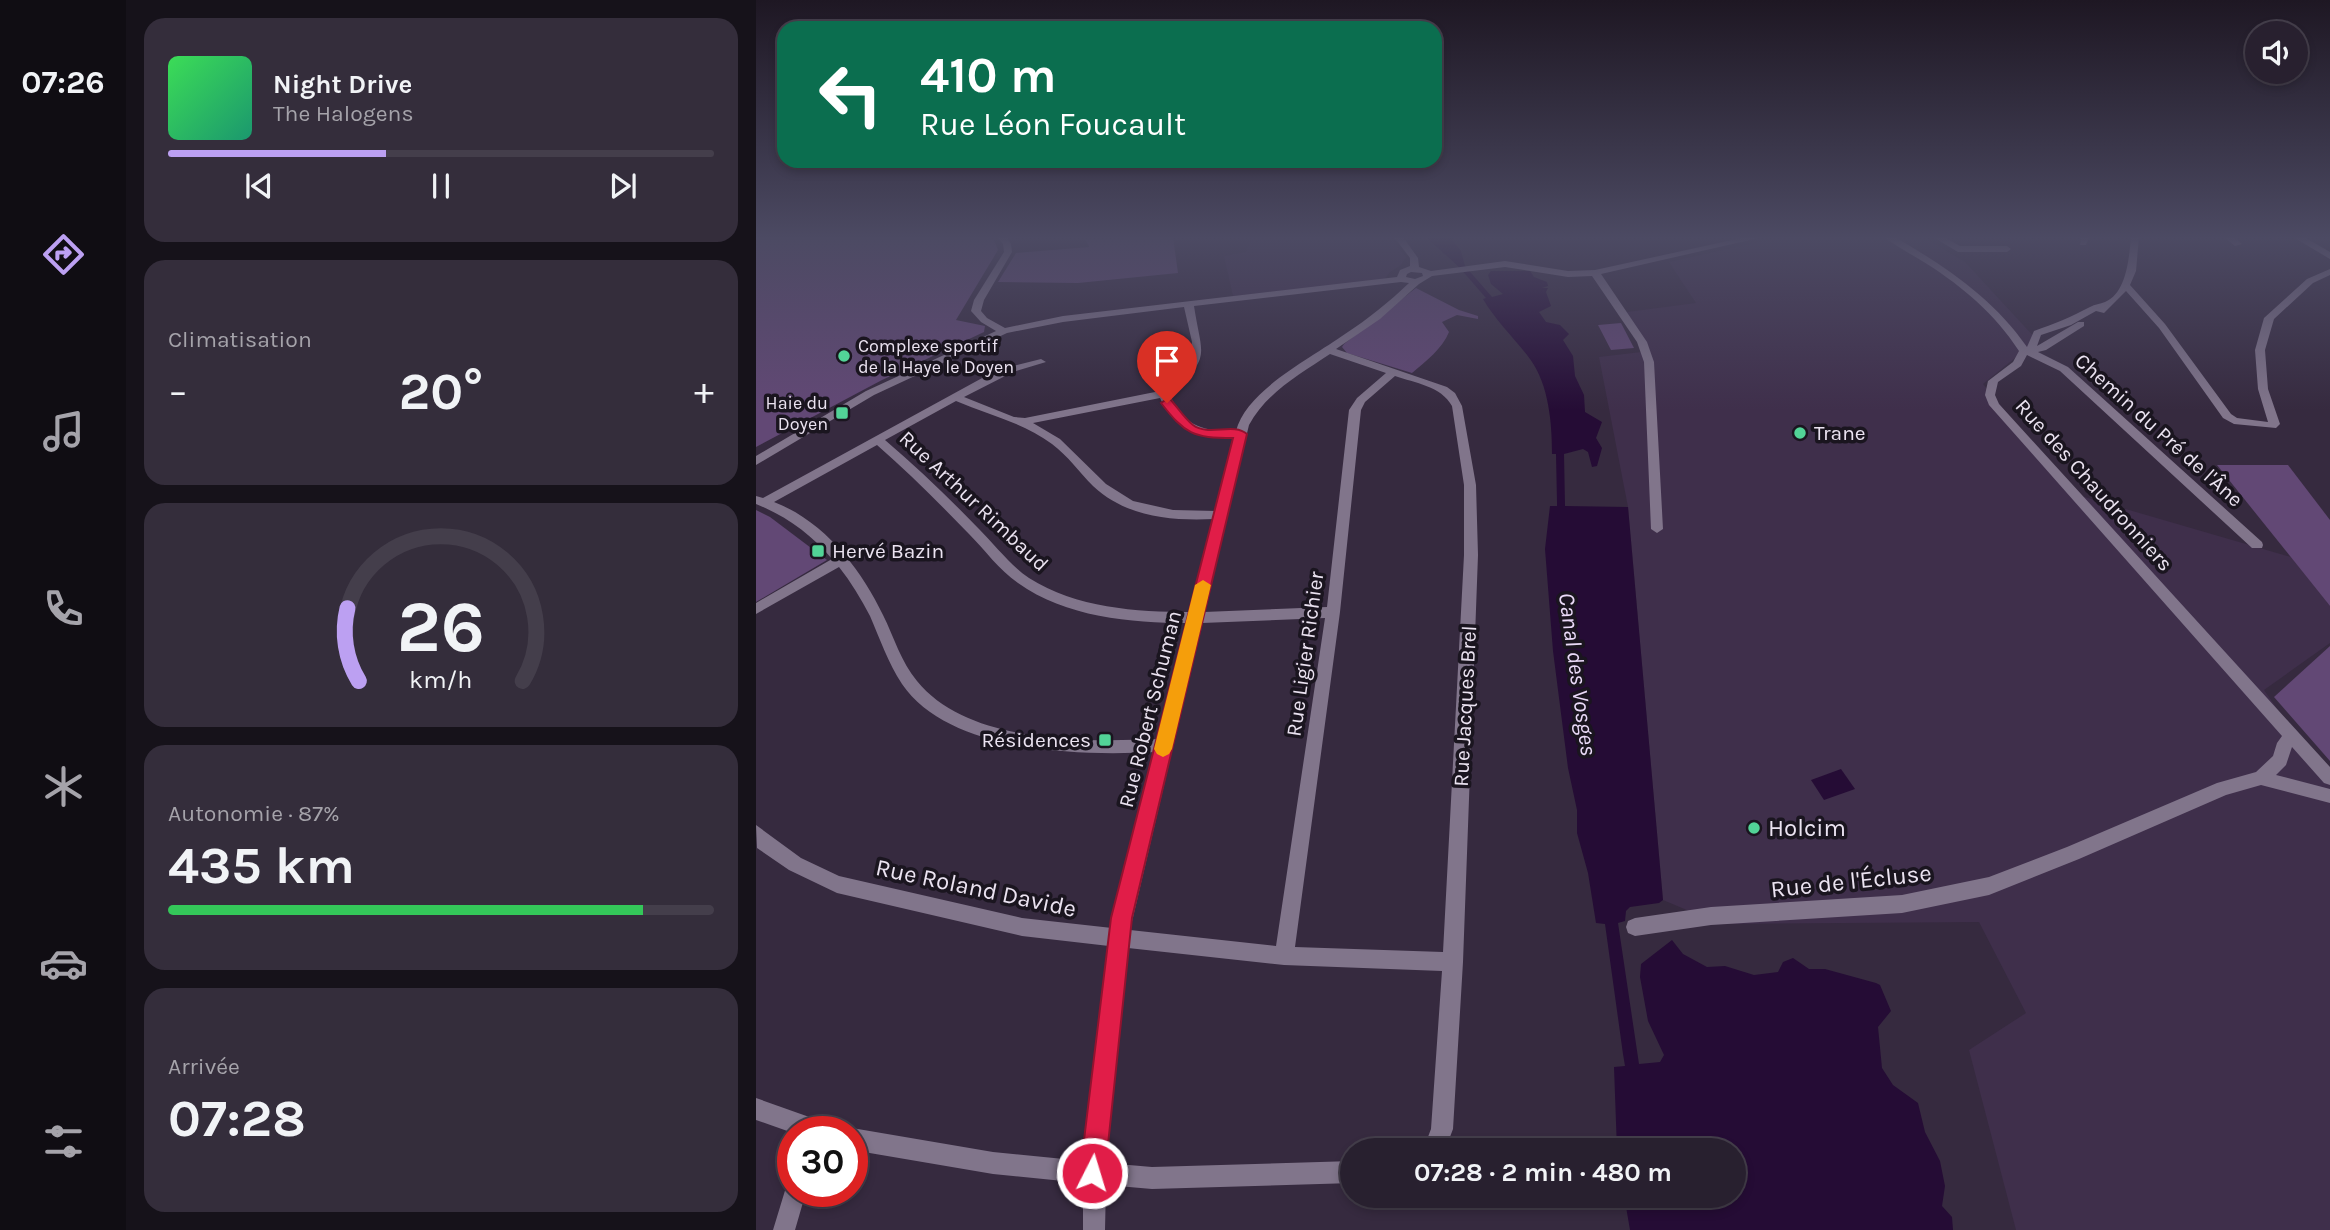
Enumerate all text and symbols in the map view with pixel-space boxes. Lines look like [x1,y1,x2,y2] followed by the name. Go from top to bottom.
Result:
[2245,21,2308,84] map controls
[2245,21,2308,84] button: sound
[920,47,1057,104] text: 410 m
[805,49,896,140] icon: left
[21,64,105,101] text: 07:26
[273,69,412,100] text: Night Drive
[273,100,413,127] text: The Halogens
[920,106,1186,143] text: Rue Léon Foucault
[240,167,278,205] icon: previous
[422,167,460,205] icon: pause
[604,167,642,205] icon: next
[39,230,88,279] icon: directions
[168,326,312,353] text: Climatisation
[1137,331,1197,403] pin
[858,335,1014,378] place label: Complexe sportif de la Haye le Doyen
[1148,342,1186,380] icon: arrive
[836,348,852,364] marker: Complexe sportif de la Haye le Doyen
[2070,348,2248,512] street label: Chemin du Pré de l'Âne
[399,361,483,422] text: 20°
[168,369,188,414] text: −
[694,369,714,414] text: +
[766,392,828,435] place label: Haie du Doyen
[2010,394,2178,576] street label: Rue des Chaudronniers
[834,405,850,421] marker: Haie du Doyen
[39,407,88,456] icon: music
[1814,421,1866,445] place label: Trane
[1792,425,1808,441] marker: Trane
[895,426,1053,576] street label: Rue Arthur Rimbaud
[832,539,944,563] place label: Hervé Bazin
[810,543,826,559] marker: Hervé Bazin
[1282,570,1329,738] street label: Rue Ligier Richier
[39,584,88,633] icon: phone
[397,584,485,669] text: 26
[1553,591,1602,757] water label: Canal des Vosges
[1114,608,1186,810] street label: Rue Robert Schuman
[1449,625,1481,787] street label: Rue Jacques Brel
[409,665,473,694] text: km/h
[982,728,1091,752] place label: Résidences
[1097,732,1113,748] marker: Résidences
[39,762,88,811] icon: climate
[168,800,340,827] text: Autonomie · 87%
[1768,814,1846,842] place label: Holcim
[1746,820,1762,836] marker: Holcim
[168,835,355,896] text: 435 km
[873,853,1079,923] street label: Rue Roland Davide
[1769,858,1933,903] street label: Rue de l'Écluse
[39,939,88,988] icon: car
[168,1053,240,1080] text: Arrivée
[168,1088,306,1149] text: 07:28
[777,1116,868,1207] speed limit sign: 30
[39,1117,88,1166] icon: filters
[1055,1136,1129,1210] position arrow
[1414,1157,1672,1188] text: 07:28 · 2 min · 480 m

